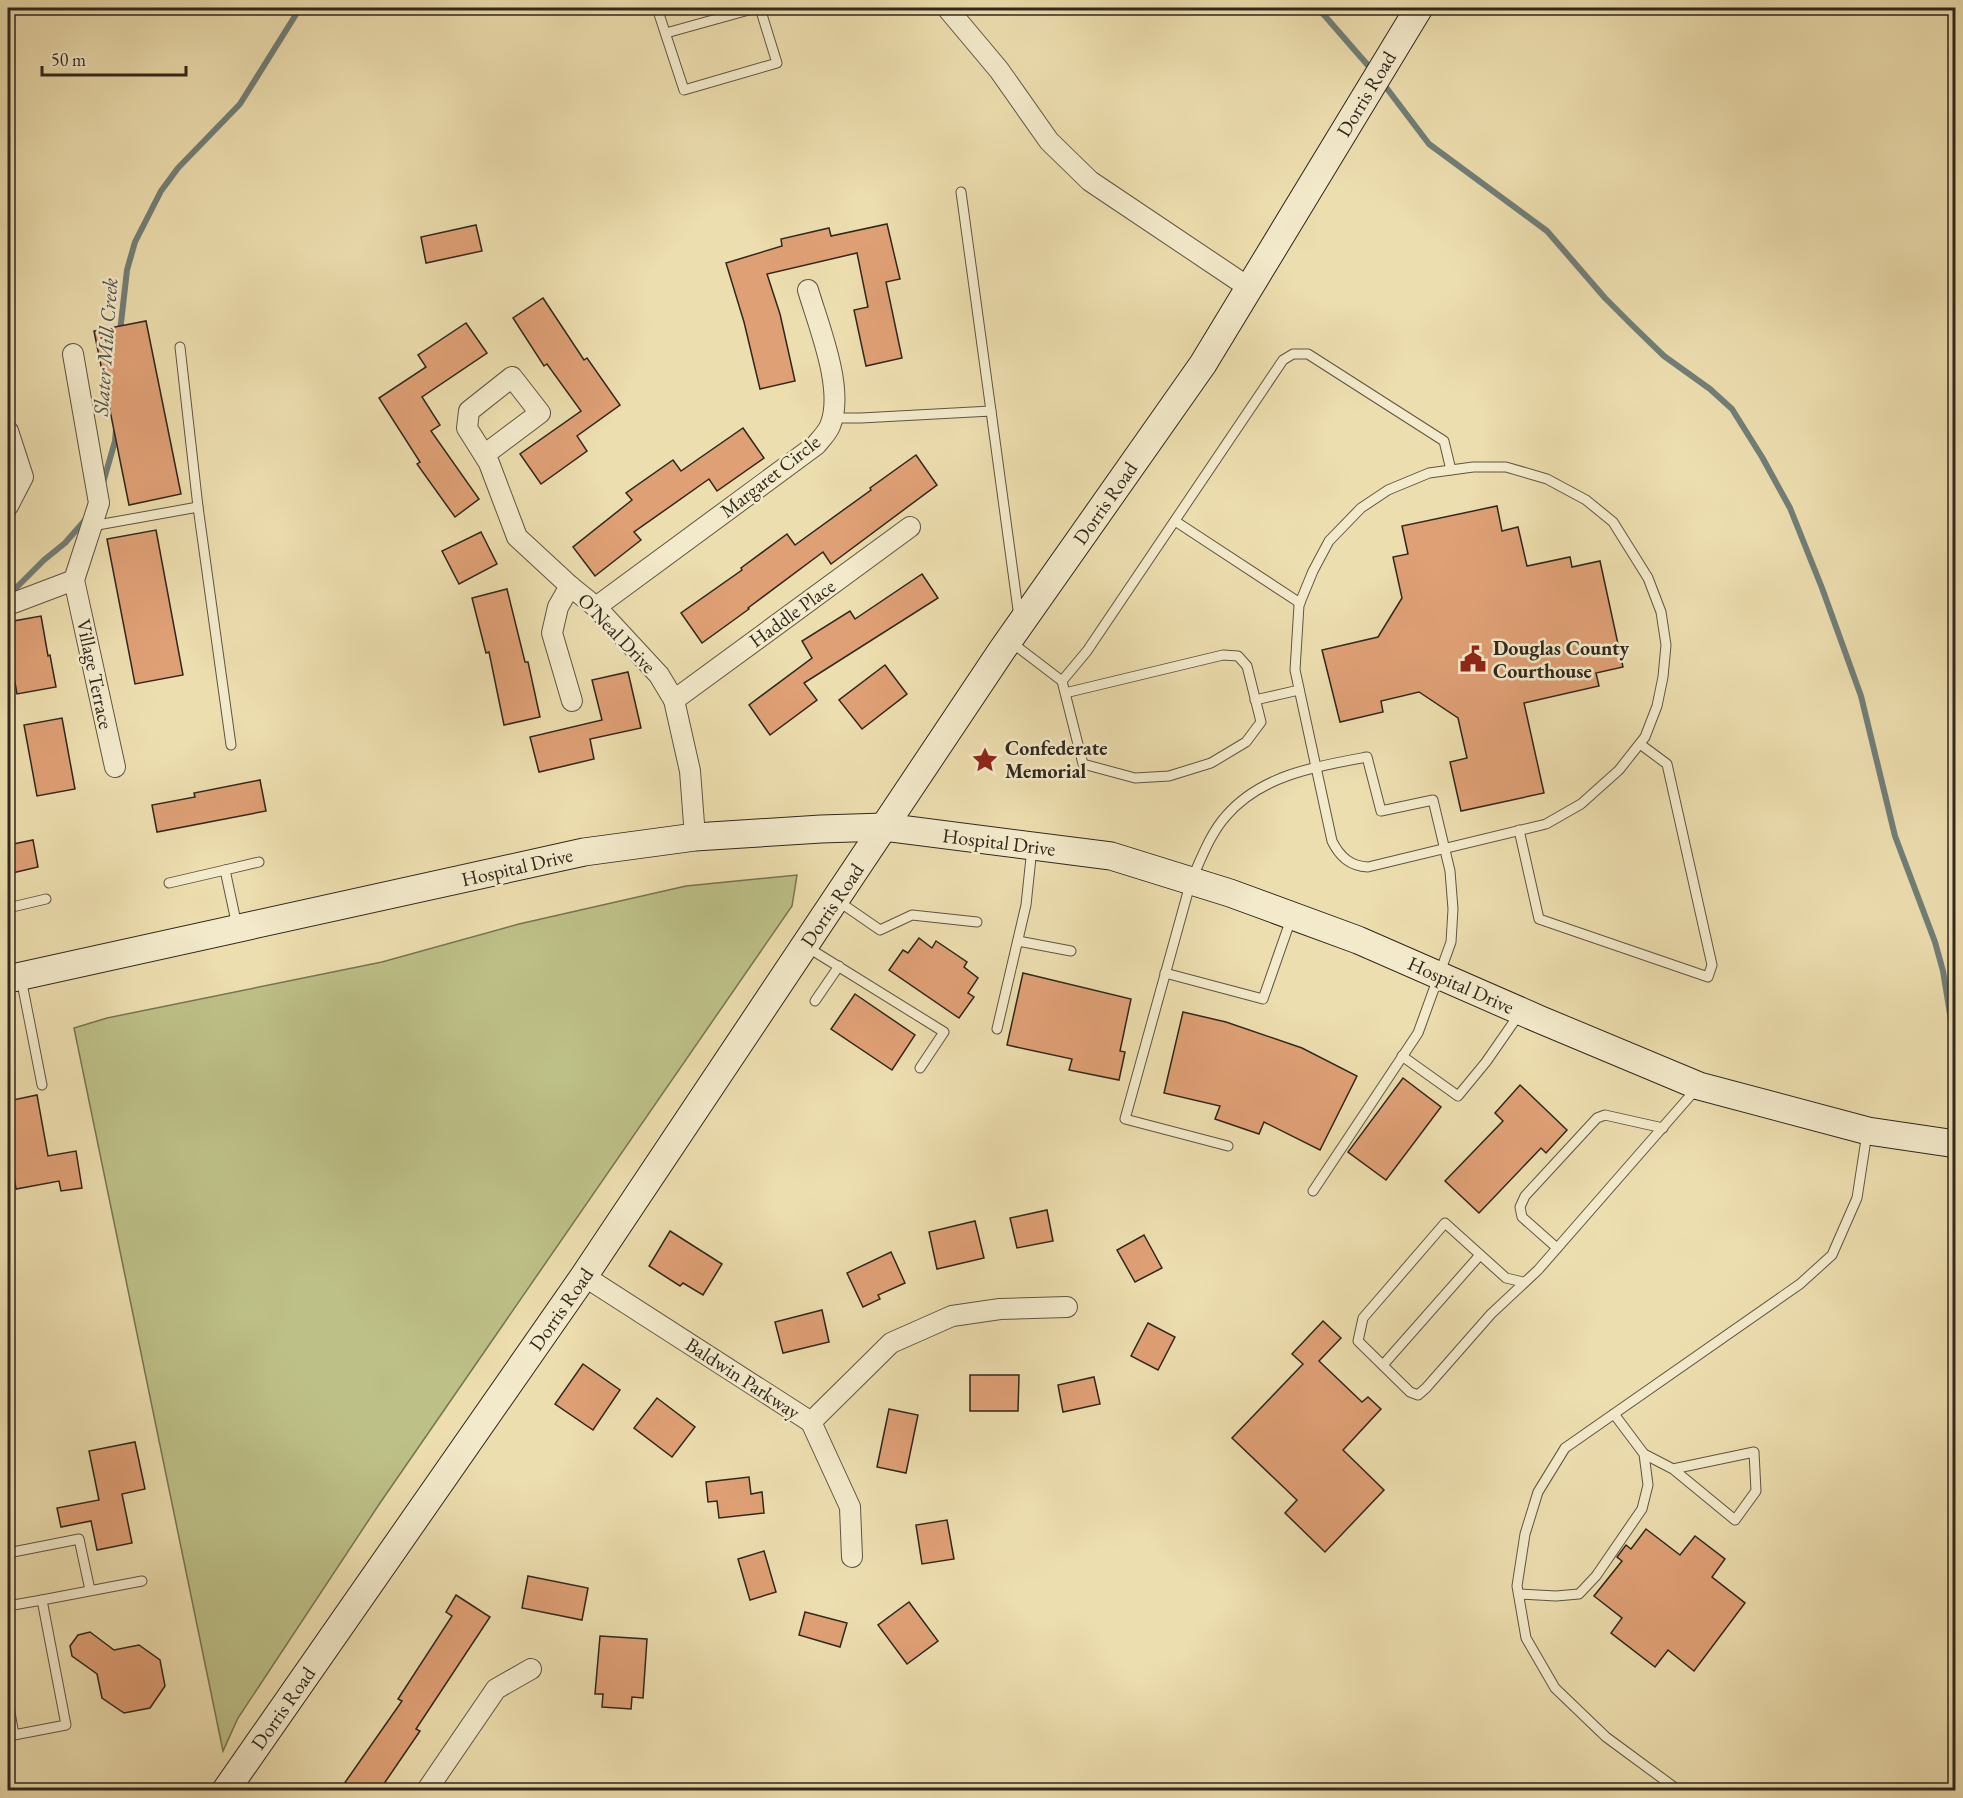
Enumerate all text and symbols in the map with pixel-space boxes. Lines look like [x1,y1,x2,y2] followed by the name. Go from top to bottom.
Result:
[42,39,186,77] scale bar
[1330,46,1402,142] street label: Dorris Road
[51,48,86,71] text: 50 m
[87,277,123,418] water label: Slater Mill Creek
[715,429,826,523] street label: Margaret Circle
[1067,456,1144,550] street label: Dorris Road
[744,573,840,653] street label: Haddle Place
[572,587,662,679] street label: O'Neal Drive
[71,617,119,732] street label: Village Terrace
[1493,635,1630,684] place label: Douglas County Courthouse
[1458,644,1488,674] public building icon: Douglas County Courthouse
[1005,735,1108,784] place label: Confederate Memorial
[970,745,1000,775] place icon: Confederate Memorial
[941,822,1057,862] street label: Hospital Drive
[459,842,575,892] street label: Hospital Drive
[795,857,870,952] street label: Dorris Road
[1404,950,1518,1020] street label: Hospital Drive
[523,1262,600,1356] street label: Dorris Road
[681,1331,806,1425] street label: Baldwin Parkway
[245,1661,322,1755] street label: Dorris Road

